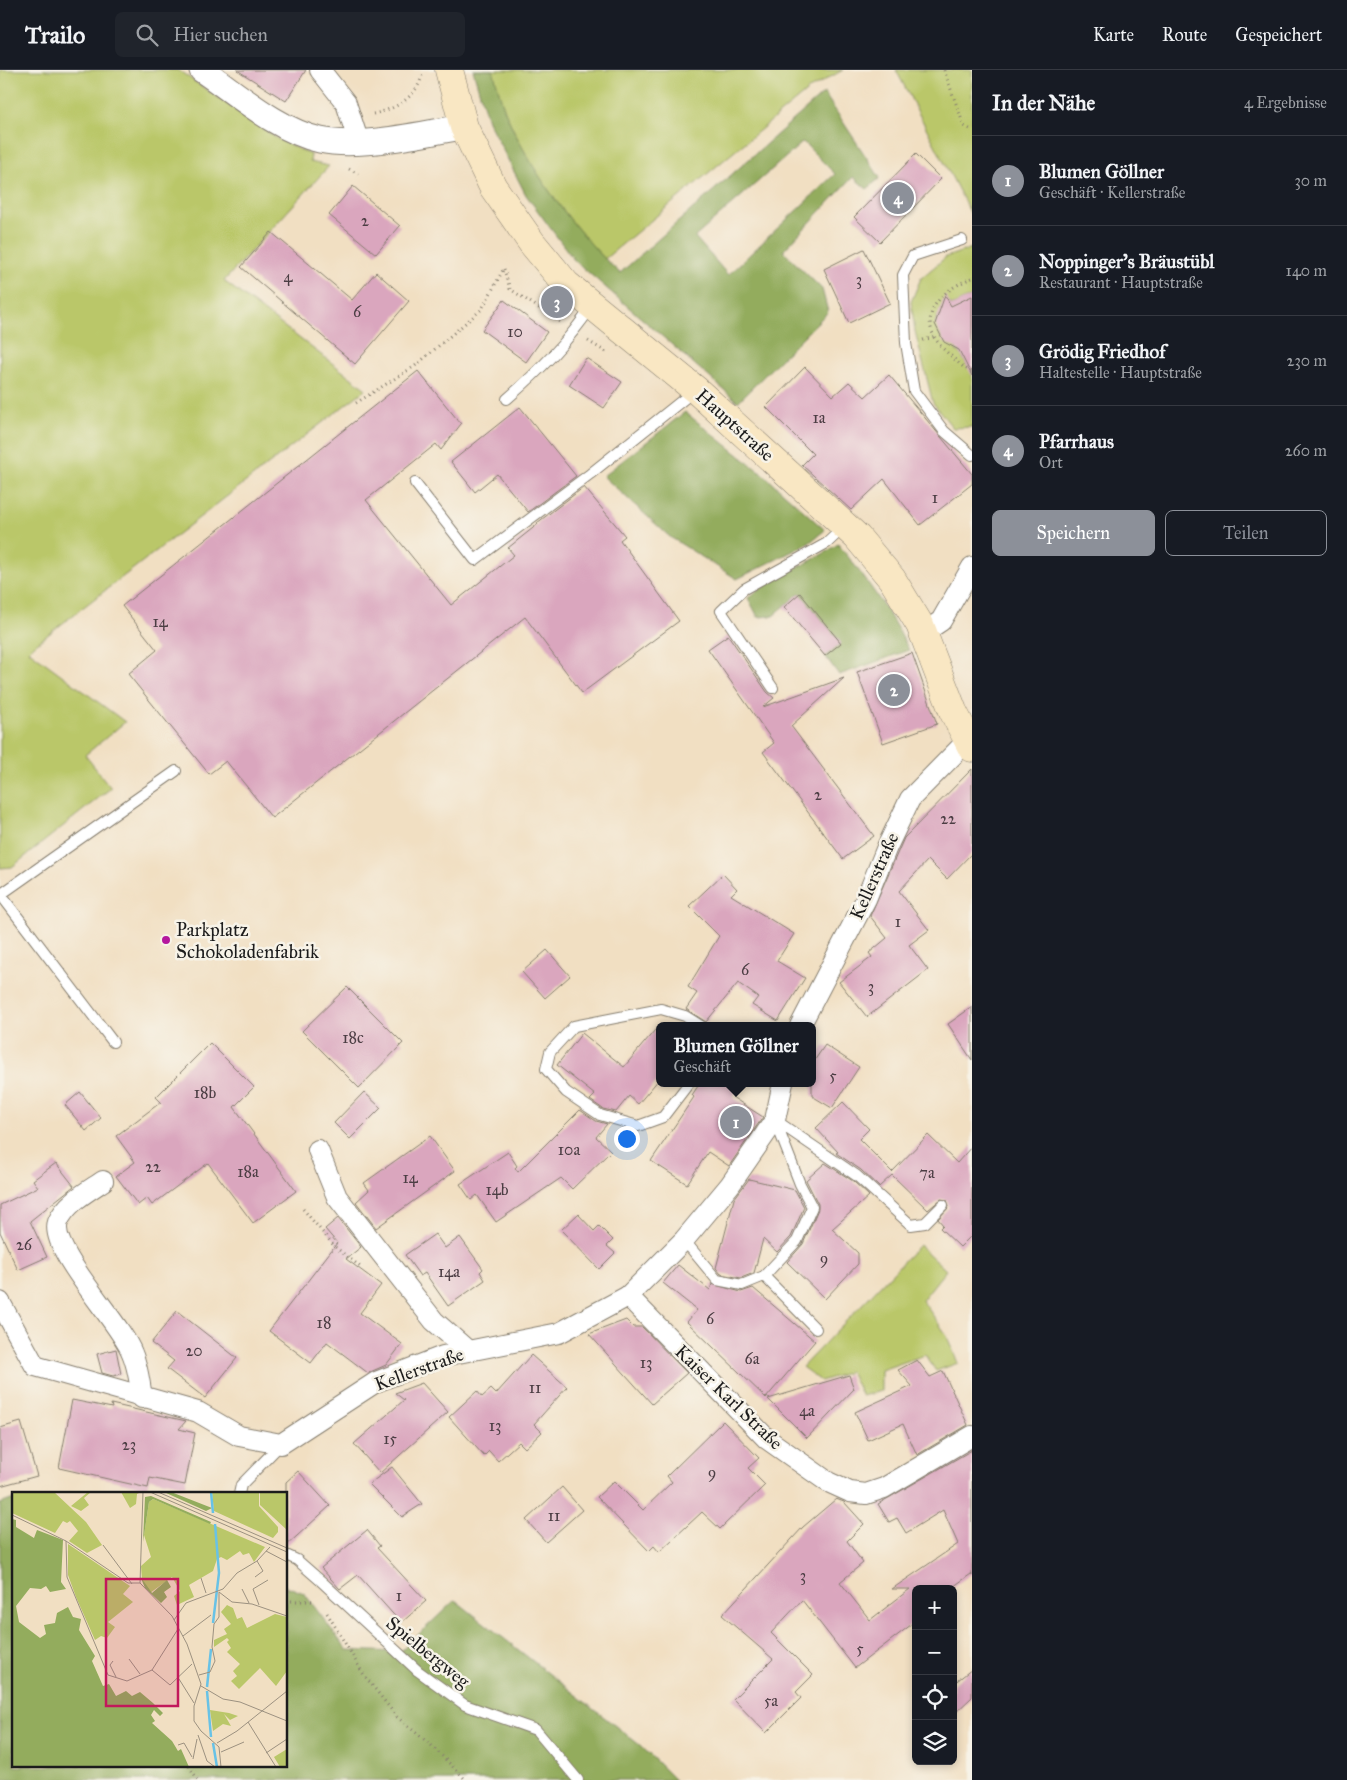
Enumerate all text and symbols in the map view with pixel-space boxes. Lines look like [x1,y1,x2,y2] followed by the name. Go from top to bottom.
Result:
[115,12,465,57] search box
[25,20,85,50] text: Trailo
[133,21,161,49] icon: search
[173,23,268,46] text: Hier suchen
[1093,24,1134,46] text: Karte
[1162,24,1207,46] text: Route
[1235,24,1322,46] text: Gespeichert
[992,90,1095,116] text: In der Nähe
[1244,93,1327,112] text: 4 Ergebnisse
[1039,160,1164,183] text: Blumen Göllner
[1005,171,1011,190] text: 1
[1294,171,1327,190] text: 30 m
[882,179,914,217] pin: 4
[1039,183,1185,202] text: Geschäft · Kellerstraße
[361,211,369,230] house number: 2
[1039,250,1215,273] text: Noppinger's Bräustübl
[1004,261,1012,280] text: 2
[1286,261,1327,280] text: 140 m
[284,267,294,286] house number: 4
[856,270,862,289] house number: 3
[1039,273,1203,292] text: Restaurant · Hauptstraße
[541,283,573,321] pin: 3
[353,302,362,321] house number: 6
[507,322,523,341] house number: 10
[1039,340,1166,363] text: Grödig Friedhof
[1005,351,1011,370] text: 3
[1287,351,1327,370] text: 230 m
[1039,363,1202,382] text: Haltestelle · Hauptstraße
[691,384,779,466] street label: Hauptstraße
[812,408,826,427] house number: 1a
[1039,430,1114,453] text: Pfarrhaus
[1004,441,1012,460] text: 4
[1285,441,1327,460] text: 260 m
[1039,453,1063,472] text: Ort
[932,488,938,507] house number: 1
[992,510,1155,556] button: Speichern
[1165,510,1327,556] button: Teilen
[152,612,169,631] house number: 14
[878,671,910,709] pin: 2
[814,785,822,804] house number: 2
[940,809,956,828] house number: 22
[845,829,903,923] street label: Kellerstraße
[895,912,901,931] house number: 1
[176,918,319,963] place label: Parkplatz Schokoladenfabrik
[160,934,172,946] marker: Parkplatz Schokoladenfabrik
[741,960,750,979] house number: 6
[868,977,874,996] house number: 3
[656,1022,816,1087] popup
[342,1028,364,1047] house number: 18c
[673,1034,799,1057] text: Blumen Göllner
[673,1057,731,1076] text: Geschäft
[829,1066,837,1085] house number: 5
[194,1083,217,1102] house number: 18b
[720,1103,752,1141] pin: 1
[614,1126,640,1152] your location
[558,1140,580,1159] house number: 10a
[145,1157,161,1176] house number: 22
[237,1162,259,1181] house number: 18a
[919,1163,935,1182] house number: 7a
[402,1168,419,1187] house number: 14
[486,1180,509,1199] house number: 14b
[16,1235,33,1254] house number: 26
[820,1249,828,1268] house number: 9
[438,1262,460,1281] house number: 14a
[706,1309,715,1328] house number: 6
[317,1313,331,1332] house number: 18
[670,1340,788,1454] street label: Kaiser Karl Straße
[185,1341,203,1360] house number: 20
[371,1342,467,1396] street label: Kellerstraße
[745,1349,760,1368] house number: 6a
[640,1353,652,1372] house number: 13
[529,1378,541,1397] house number: 11
[799,1401,815,1420] house number: 4a
[489,1416,501,1435] house number: 13
[383,1429,397,1448] house number: 15
[122,1435,136,1454] house number: 23
[708,1463,716,1482] house number: 9
[12,1492,288,1768] inset map
[548,1506,560,1525] house number: 11
[800,1566,806,1585] house number: 3
[912,1585,957,1765] map controls
[912,1585,957,1630] button: +
[396,1586,402,1605] house number: 1
[381,1611,475,1694] street label: Spielbergweg
[912,1630,957,1675] button: −
[856,1639,864,1658] house number: 5
[912,1675,957,1720] button: locate
[764,1691,778,1710] house number: 5a
[912,1720,957,1765] button: layers

